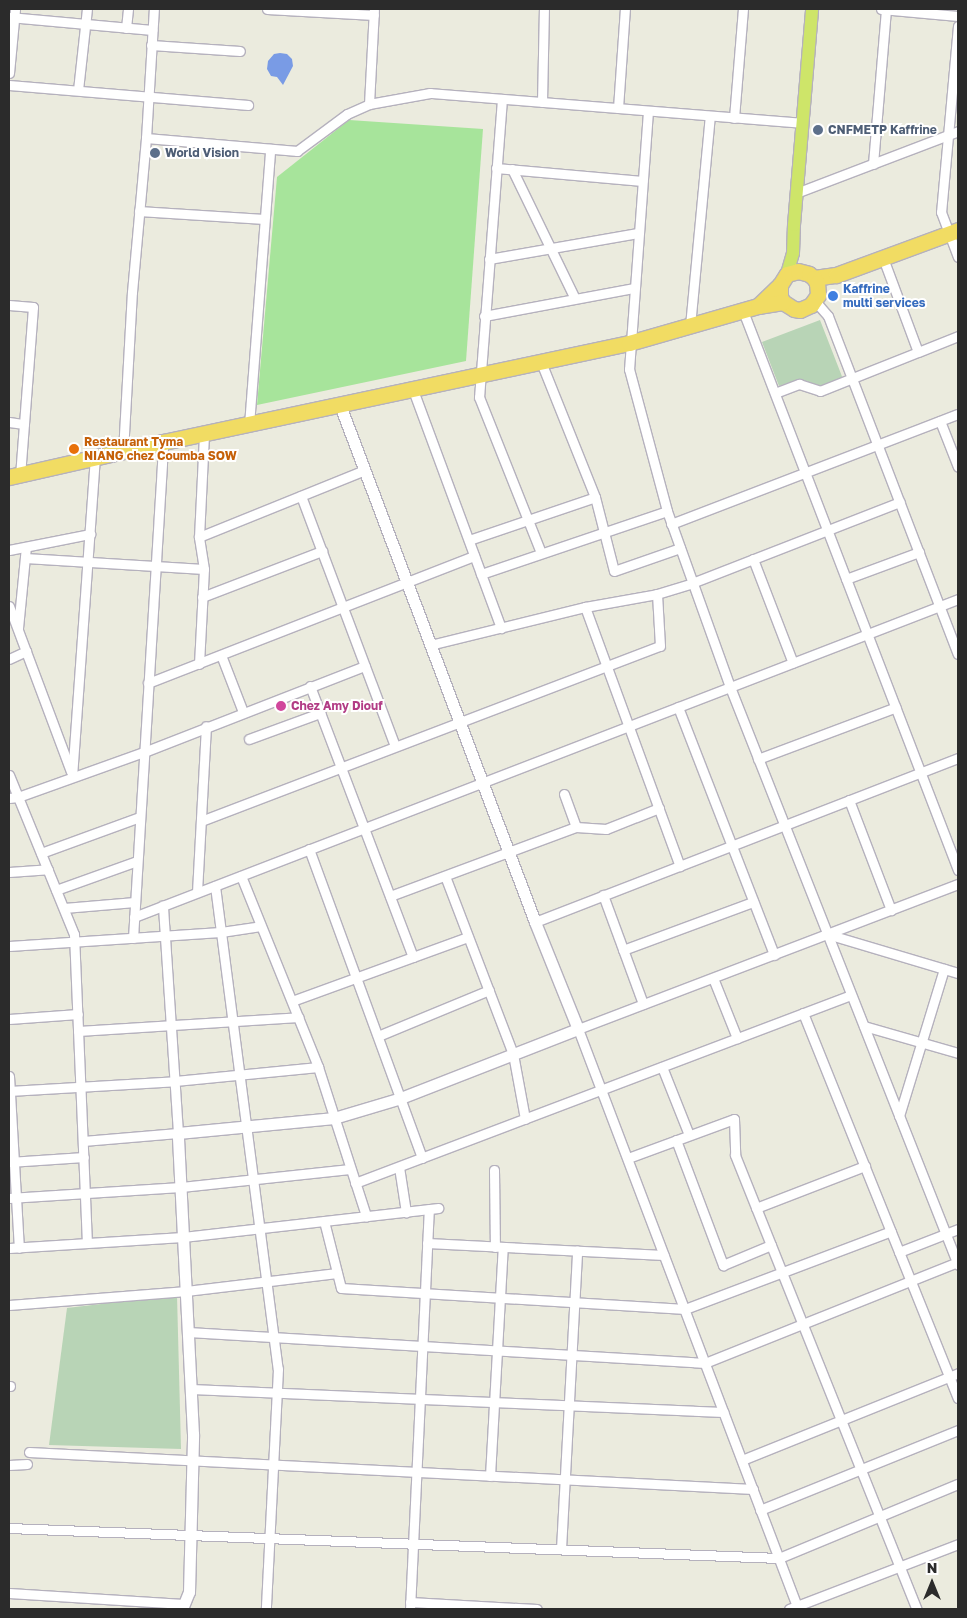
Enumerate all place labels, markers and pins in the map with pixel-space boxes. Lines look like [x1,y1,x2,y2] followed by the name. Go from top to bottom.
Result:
[828,123,937,137] place label: CNFMETP Kaffrine
[812,124,824,136] marker: CNFMETP Kaffrine
[165,146,239,160] place label: World Vision
[149,147,161,159] marker: World Vision
[843,282,925,310] place label: Kaffrine multi services
[827,290,839,302] marker: Kaffrine multi services
[84,435,237,463] place label: Restaurant Tyma NIANG chez Coumba SOW
[68,443,80,455] marker: Restaurant Tyma NIANG chez Coumba SOW
[291,699,383,713] place label: Chez Amy Diouf
[275,700,287,712] marker: Chez Amy Diouf

